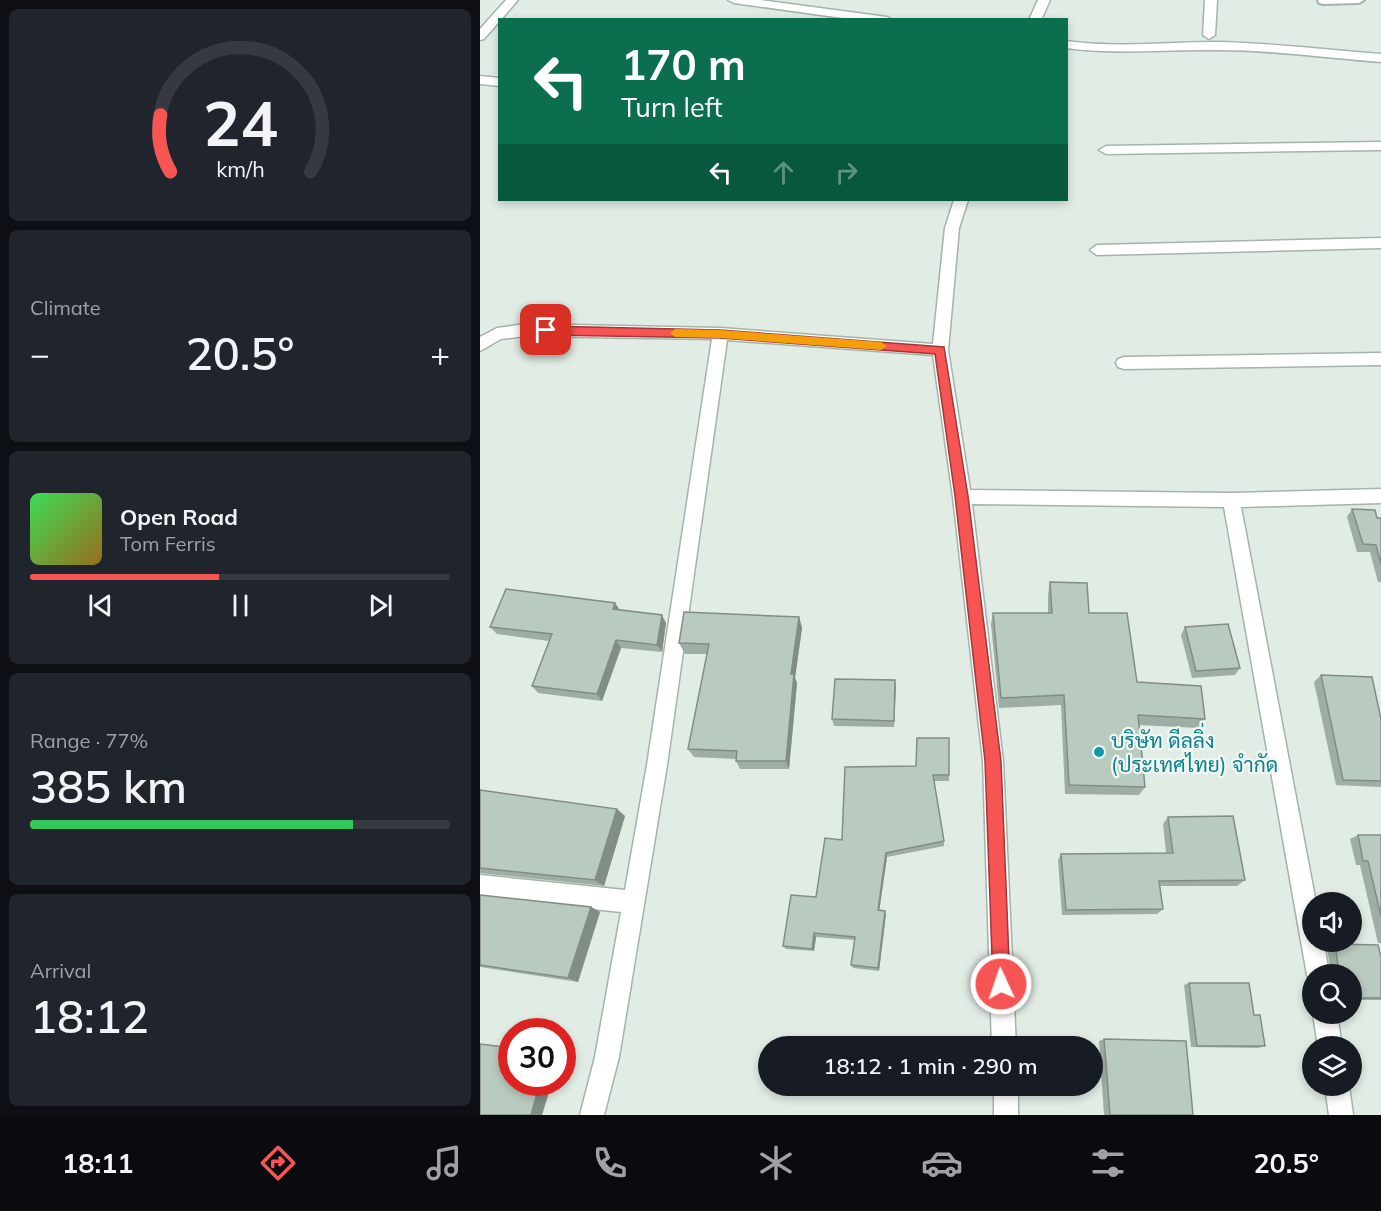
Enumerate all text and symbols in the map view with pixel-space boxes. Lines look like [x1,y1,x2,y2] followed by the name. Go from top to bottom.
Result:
[621,38,746,91] text: 170 m
[522,42,600,120] icon: left
[203,83,277,162] text: 24
[621,90,723,124] text: Turn left
[216,155,264,182] text: km/h
[704,156,737,189] icon: left
[767,156,800,189] icon: ahead
[830,156,863,189] icon: right
[30,295,101,320] text: Climate
[520,304,571,355] pin
[529,313,562,346] icon: arrive
[186,325,294,381] text: 20.5°
[30,333,50,374] text: −
[430,333,450,374] text: +
[120,503,238,531] text: Open Road
[120,531,216,556] text: Tom Ferris
[84,589,117,622] icon: previous
[224,589,257,622] icon: pause
[364,589,397,622] icon: next
[1111,722,1278,777] place label: บริษัท ดีลลิ่ง (ประเทศไทย) จำกัด
[30,728,148,753] text: Range · 77%
[1092,745,1106,759] marker: บริษัท ดีลลิ่ง (ประเทศไทย) จำกัด
[30,758,187,814] text: 385 km
[1302,892,1362,1096] map controls
[1302,892,1362,952] button: sound
[969,952,1033,1016] position arrow
[30,958,91,983] text: Arrival
[1302,964,1362,1024] button: search
[30,988,149,1044] text: 18:12
[498,1018,576,1096] speed limit sign: 30
[1302,1036,1362,1096] button: layers
[823,1052,1038,1080] text: 18:12 · 1 min · 290 m
[257,1142,299,1184] icon: directions
[423,1142,465,1184] icon: music
[589,1142,631,1184] icon: phone
[755,1142,797,1184] icon: climate
[921,1142,963,1184] icon: car
[1087,1142,1129,1184] icon: filters
[62,1146,133,1180] text: 18:11
[1253,1146,1319,1180] text: 20.5°

